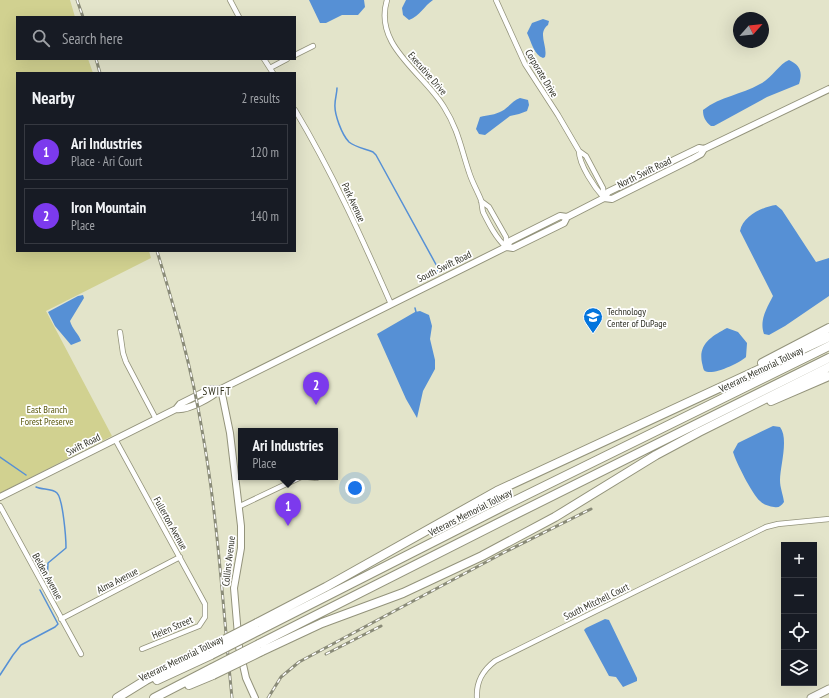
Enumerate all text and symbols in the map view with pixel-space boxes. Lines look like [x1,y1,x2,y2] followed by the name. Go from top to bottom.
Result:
[733,12,769,48] north arrow
[16,16,296,60] search box
[30,27,52,49] icon: search
[62,29,123,48] text: Search here
[522,47,561,100] street label: Corporate Drive
[405,49,450,98] street label: Executive Drive
[32,87,75,109] text: Nearby
[241,90,280,107] text: 2 results
[71,134,142,153] text: Ari Industries
[43,144,49,161] text: 1
[250,144,279,161] text: 120 m
[71,153,142,170] text: Place · Ari Court
[615,154,673,191] street label: North Swift Road
[339,181,368,224] street label: Park Avenue
[71,198,146,217] text: Iron Mountain
[43,208,49,225] text: 2
[250,208,279,225] text: 140 m
[71,217,95,234] text: Place
[415,248,474,285] street label: South Swift Road
[607,305,667,330] place label: Technology Center of DuPage
[582,306,604,334] school or university icon: Technology Center of DuPage
[716,343,806,396] street label: Veterans Memorial Tollway
[303,372,329,405] pin: 2
[202,384,232,398] district label: SWIFT
[21,403,73,428] park label: East Branch Forest Preserve
[238,428,338,480] popup
[64,430,103,459] street label: Swift Road
[252,436,324,455] text: Ari Industries
[252,455,276,472] text: Place
[345,478,365,498] your location
[425,486,514,540] street label: Veterans Memorial Tollway
[275,493,301,526] pin: 1
[151,494,190,552] street label: Fullerton Avenue
[219,535,238,587] street label: Collins Avenue
[781,542,817,686] map controls
[781,542,817,578] button: +
[29,551,66,602] street label: Belden Avenue
[94,565,140,596] street label: Alma Avenue
[781,578,817,614] button: −
[561,580,631,623] street label: South Mitchell Court
[150,613,195,642] street label: Helen Street
[781,614,817,650] button: locate
[136,632,226,685] street label: Veterans Memorial Tollway
[781,650,817,686] button: layers

